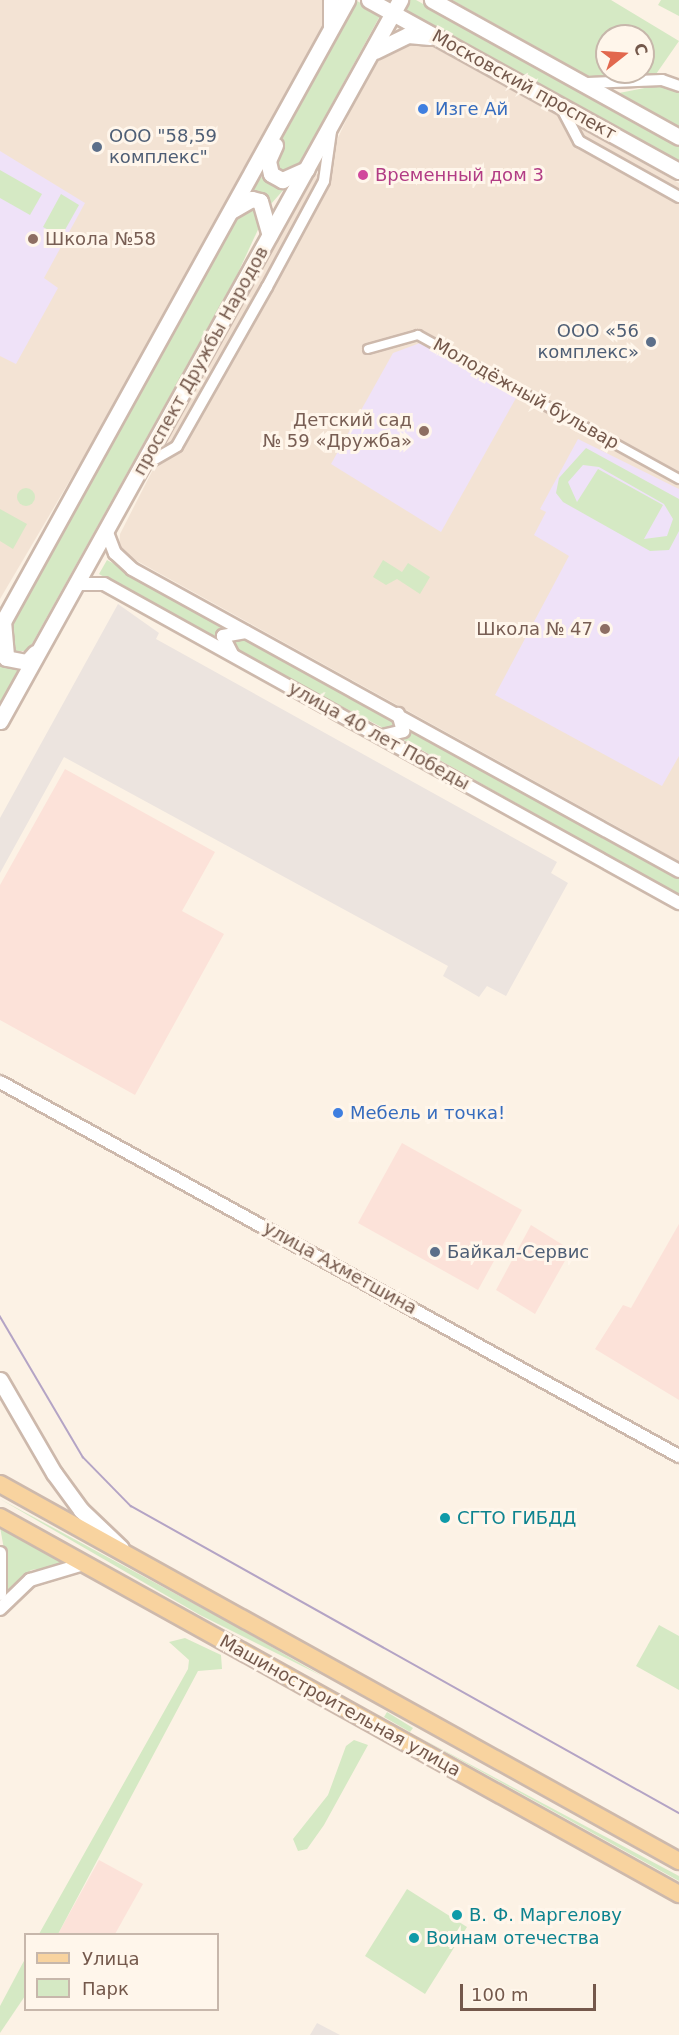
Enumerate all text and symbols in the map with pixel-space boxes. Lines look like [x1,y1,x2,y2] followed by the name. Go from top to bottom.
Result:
[595,24,655,84] north arrow
[428,25,620,145] street label: Московский проспект
[630,41,652,58] text: С
[435,98,508,120] place label: Изге Ай
[416,102,430,116] marker: Изге Ай
[109,126,217,168] place label: ООО "58,59 комплекс"
[90,140,104,154] marker: ООО "58,59 комплекс"
[375,164,544,186] place label: Временный дом 3
[356,168,370,182] marker: Временный дом 3
[45,228,156,250] place label: Школа №58
[26,232,40,246] marker: Школа №58
[129,243,273,479] street label: проспект Дружбы Народов
[537,321,639,364] place label: ООО «56 комплекс»
[429,334,623,454] street label: Молодёжный бульвар
[644,335,658,349] marker: ООО «56 комплекс»
[262,410,412,452] place label: Детский сад № 59 «Дружба»
[417,424,431,438] marker: Детский сад № 59 «Дружба»
[476,618,593,640] place label: Школа № 47
[598,622,612,636] marker: Школа № 47
[285,677,473,795] street label: улица 40 лет Победы
[350,1102,505,1124] place label: Мебель и точка!
[331,1106,345,1120] marker: Мебель и точка!
[260,1217,420,1319] street label: улица Ахметшина
[447,1241,589,1263] place label: Байкал-Сервис
[428,1245,442,1259] marker: Байкал-Сервис
[457,1507,576,1529] place label: СГТО ГИБДД
[438,1511,452,1525] marker: СГТО ГИБДД
[216,1631,464,1781] street label: Машиностроительная улица
[469,1904,622,1926] place label: В. Ф. Маргелову
[450,1908,464,1922] marker: В. Ф. Маргелову
[426,1927,599,1949] place label: Воинам отечества
[407,1931,421,1945] marker: Воинам отечества
[24,1933,219,2011] legend
[82,1948,139,1969] text: Улица
[463,1972,600,2010] scale bar
[82,1978,129,1999] text: Парк
[471,1984,529,2005] text: 100 m

